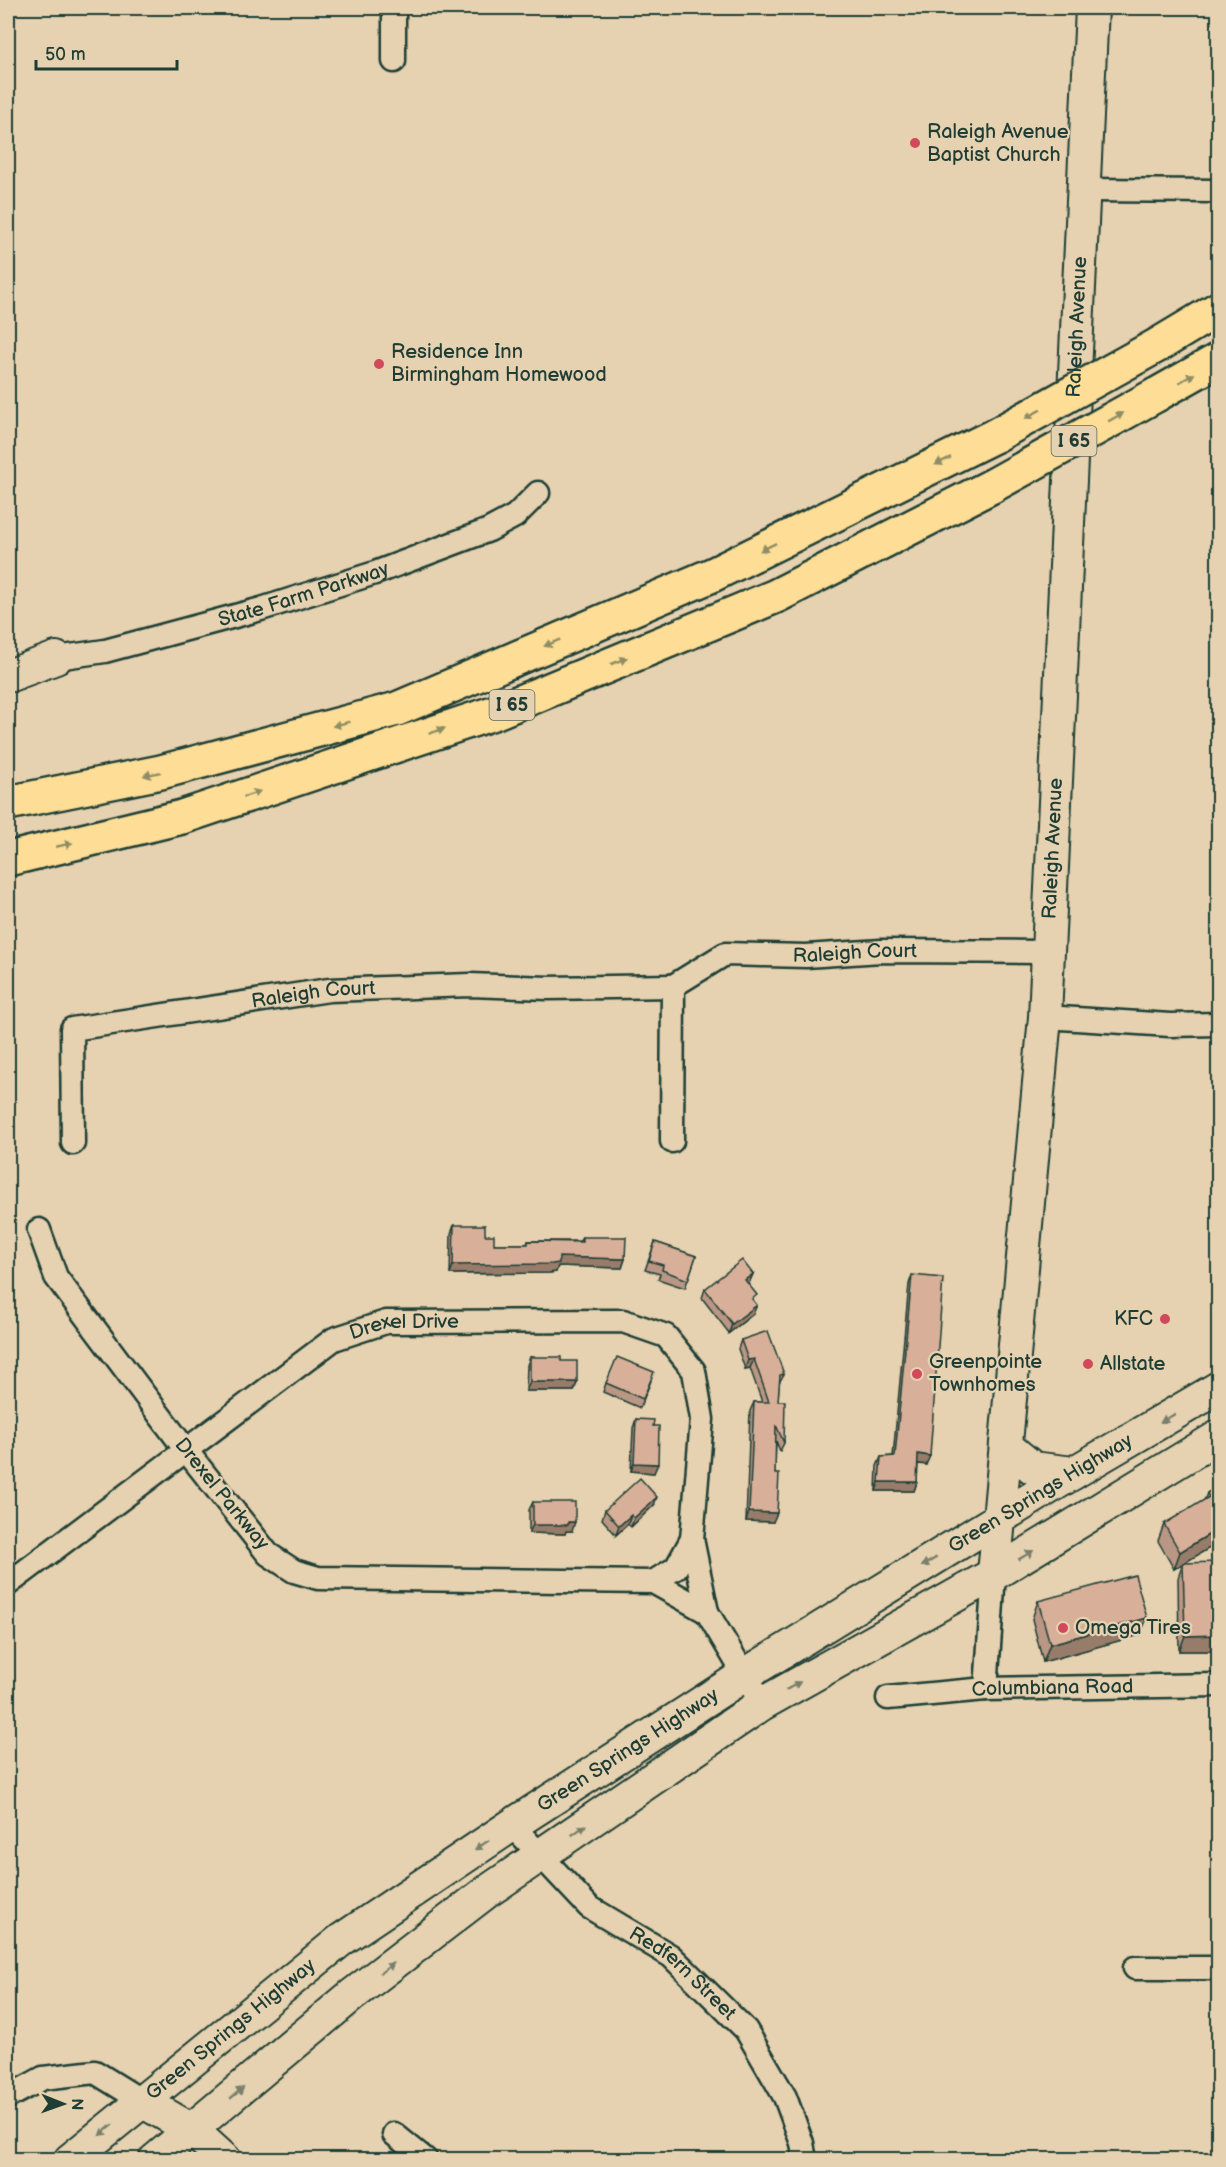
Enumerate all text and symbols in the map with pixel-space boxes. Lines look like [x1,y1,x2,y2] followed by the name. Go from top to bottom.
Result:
[36,33,177,71] scale bar
[45,44,86,65] text: 50 m
[927,120,1069,167] place label: Raleigh Avenue Baptist Church
[908,136,922,150] marker: Raleigh Avenue Baptist Church
[1062,256,1092,398] street label: Raleigh Avenue
[391,340,607,387] place label: Residence Inn Birmingham Homewood
[372,357,386,371] marker: Residence Inn Birmingham Homewood
[1179,373,1196,383] one-way arrow
[1025,409,1042,419] one-way arrow
[1108,412,1125,422] one-way arrow
[1052,426,1096,456] road number: I 65
[935,456,952,465] one-way arrow
[760,543,777,552] one-way arrow
[216,557,392,632] street label: State Farm Parkway
[543,639,561,648] one-way arrow
[610,656,628,665] one-way arrow
[490,690,534,720] road number: I 65
[332,720,350,729] one-way arrow
[428,726,446,736] one-way arrow
[143,769,162,779] one-way arrow
[1038,777,1068,920] street label: Raleigh Avenue
[243,788,261,798] one-way arrow
[55,840,74,850] one-way arrow
[792,939,917,968] street label: Raleigh Court
[250,976,376,1014] street label: Raleigh Court
[1114,1307,1153,1331] place label: KFC
[346,1309,459,1345] street label: Drexel Drive
[1158,1312,1172,1326] marker: KFC
[929,1350,1042,1397] place label: Greenpointe Townhomes
[1100,1352,1165,1376] place label: Allstate
[1081,1357,1095,1371] marker: Allstate
[910,1367,924,1381] marker: Greenpointe Townhomes
[1159,1413,1176,1423] one-way arrow
[944,1429,1137,1559] street label: Green Springs Highway
[169,1433,275,1555] street label: Drexel Parkway
[1018,1550,1035,1560] one-way arrow
[920,1557,937,1567] one-way arrow
[1075,1616,1191,1640] place label: Omega Tires
[1056,1621,1070,1635] marker: Omega Tires
[971,1674,1134,1702] street label: Columbiana Road
[785,1681,802,1691] one-way arrow
[533,1683,723,1818] street label: Green Springs Highway
[571,1825,587,1836] one-way arrow
[474,1839,490,1850] one-way arrow
[625,1922,741,2025] street label: Redfern Street
[141,1954,320,2105] street label: Green Springs Highway
[379,1962,395,1975] one-way arrow
[33,2074,93,2134] north arrow
[229,2086,245,2099] one-way arrow
[67,2098,86,2110] text: N
[99,2123,114,2136] one-way arrow

